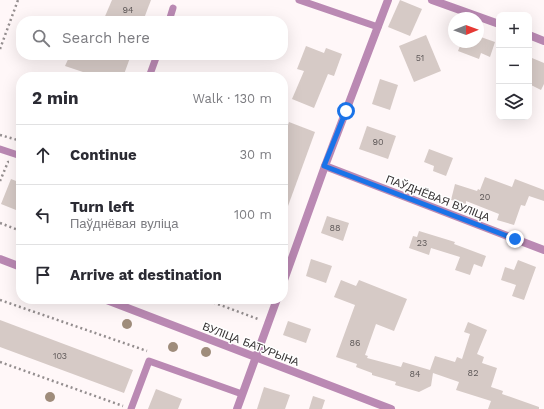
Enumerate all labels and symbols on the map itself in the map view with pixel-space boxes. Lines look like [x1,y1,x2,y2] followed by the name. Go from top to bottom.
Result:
[122,5,134,15] house number: 94
[448,12,484,48] north arrow
[416,53,424,63] house number: 51
[337,102,355,120] route start
[372,137,384,147] house number: 90
[384,173,492,225] street label: ПАЎДНЁВАЯ ВУЛІЦА
[480,192,491,202] house number: 20
[329,223,341,233] house number: 88
[506,230,524,248] route end
[417,238,427,248] house number: 23
[201,320,302,369] street label: ВУЛІЦА БАТУРЫНА
[349,338,361,348] house number: 86
[53,351,67,361] house number: 103
[468,368,478,378] house number: 82
[409,369,421,379] house number: 84

